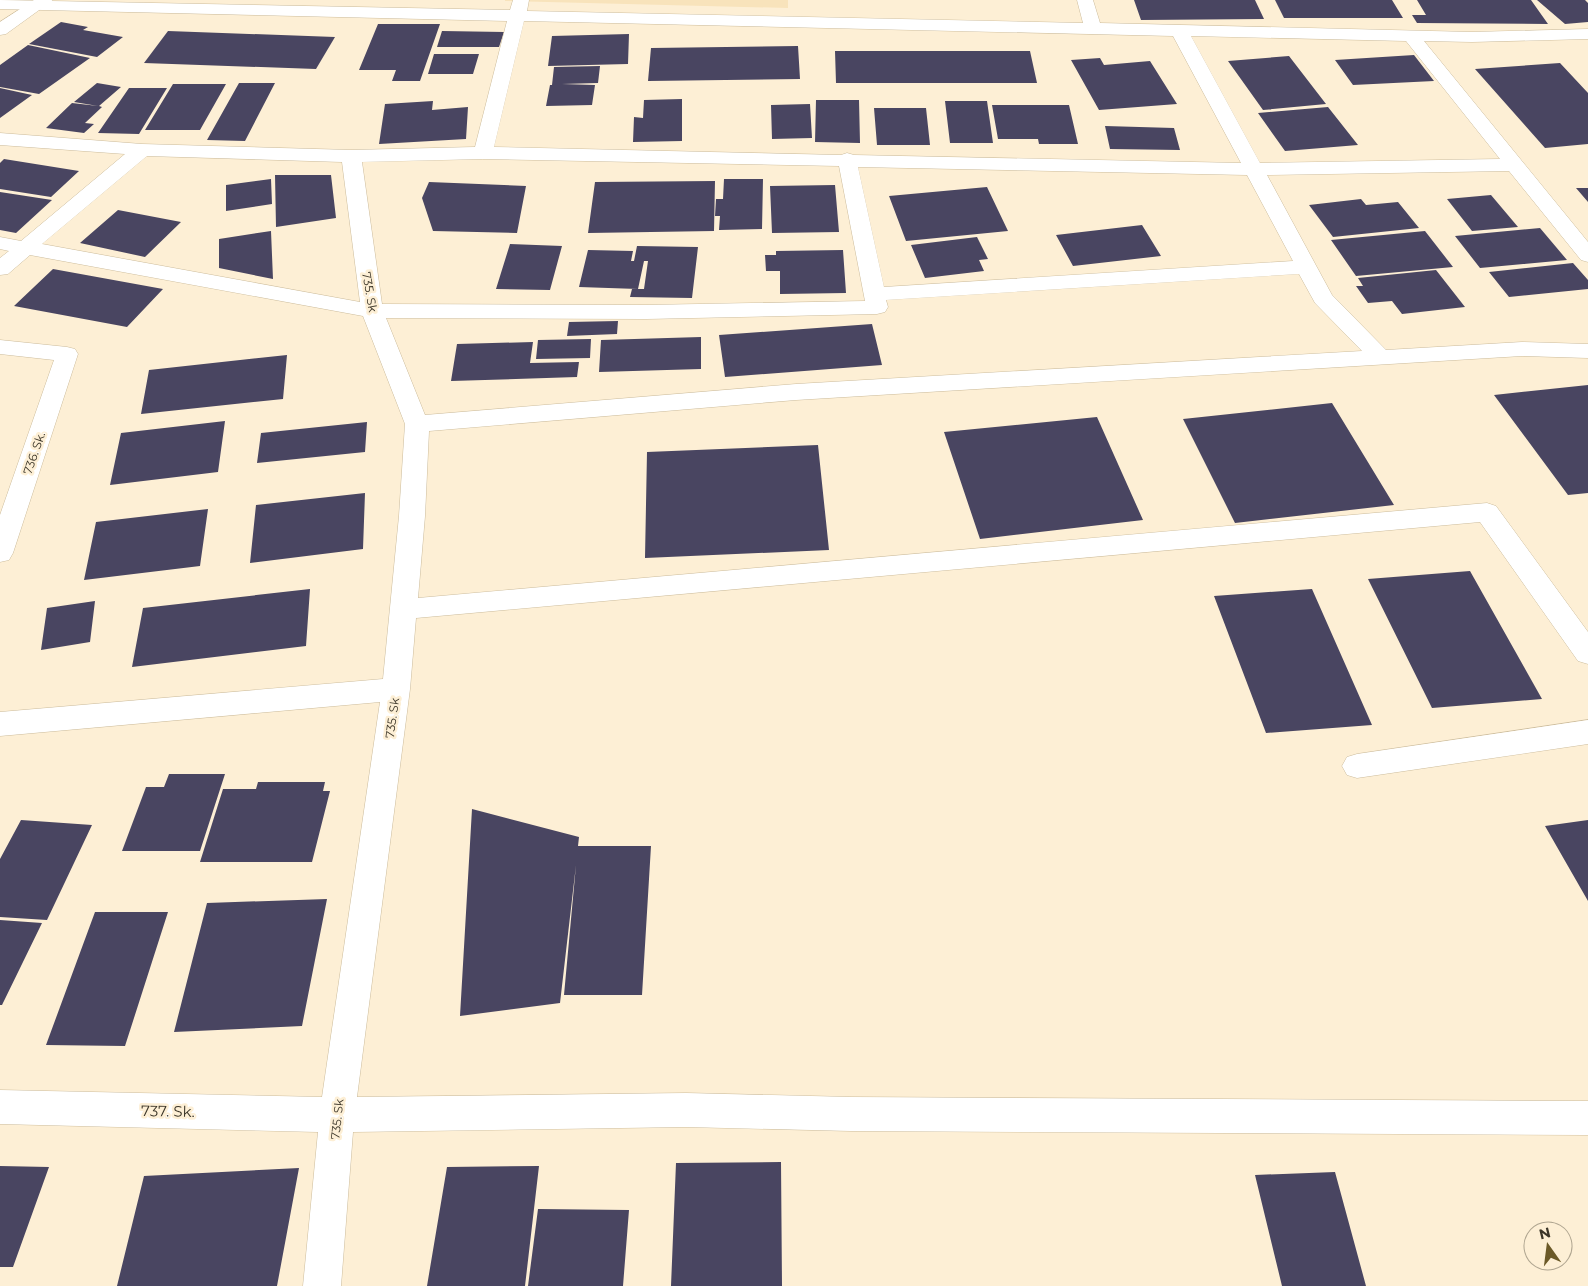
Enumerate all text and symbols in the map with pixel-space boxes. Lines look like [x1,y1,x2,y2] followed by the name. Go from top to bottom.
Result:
[359,271,381,314] street label: 735. Sk
[20,430,48,476] street label: 736. Sk.
[382,696,402,739] street label: 735. Sk
[327,1097,347,1140] street label: 735. Sk
[141,1101,195,1121] street label: 737. Sk.
[1523,1221,1573,1271] north arrow
[1537,1223,1553,1243] text: N

